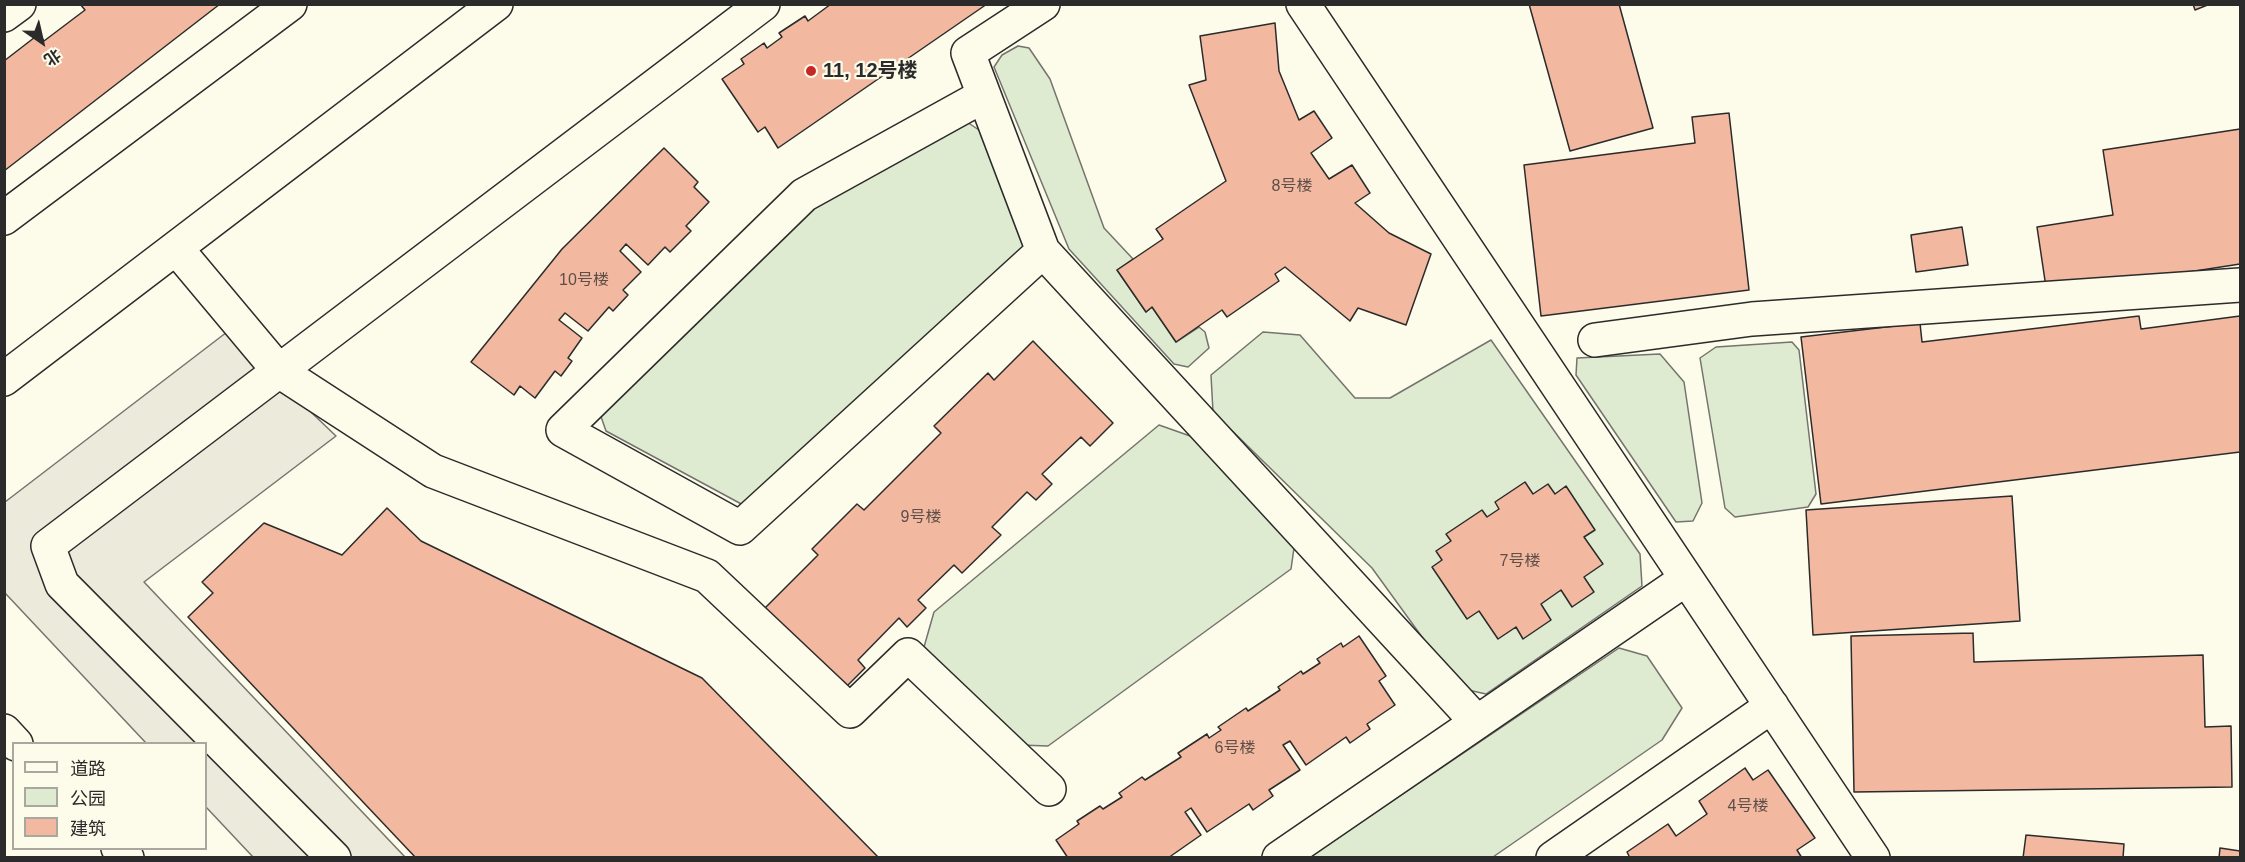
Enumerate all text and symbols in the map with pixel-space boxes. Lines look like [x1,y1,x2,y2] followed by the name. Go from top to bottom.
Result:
[12,12,72,72] north arrow
[41,46,64,69] text: 北
[823,59,918,83] place label: 11, 12号楼
[804,64,818,78] marker: 11, 12号楼
[1272,177,1312,197] house number: 8号楼
[559,271,609,291] house number: 10号楼
[901,508,941,528] house number: 9号楼
[1500,552,1540,572] house number: 7号楼
[1215,739,1255,759] house number: 6号楼
[12,742,207,850] legend
[70,759,106,779] text: 道路
[70,789,106,809] text: 公园
[1728,797,1768,817] house number: 4号楼
[70,819,106,839] text: 建筑

